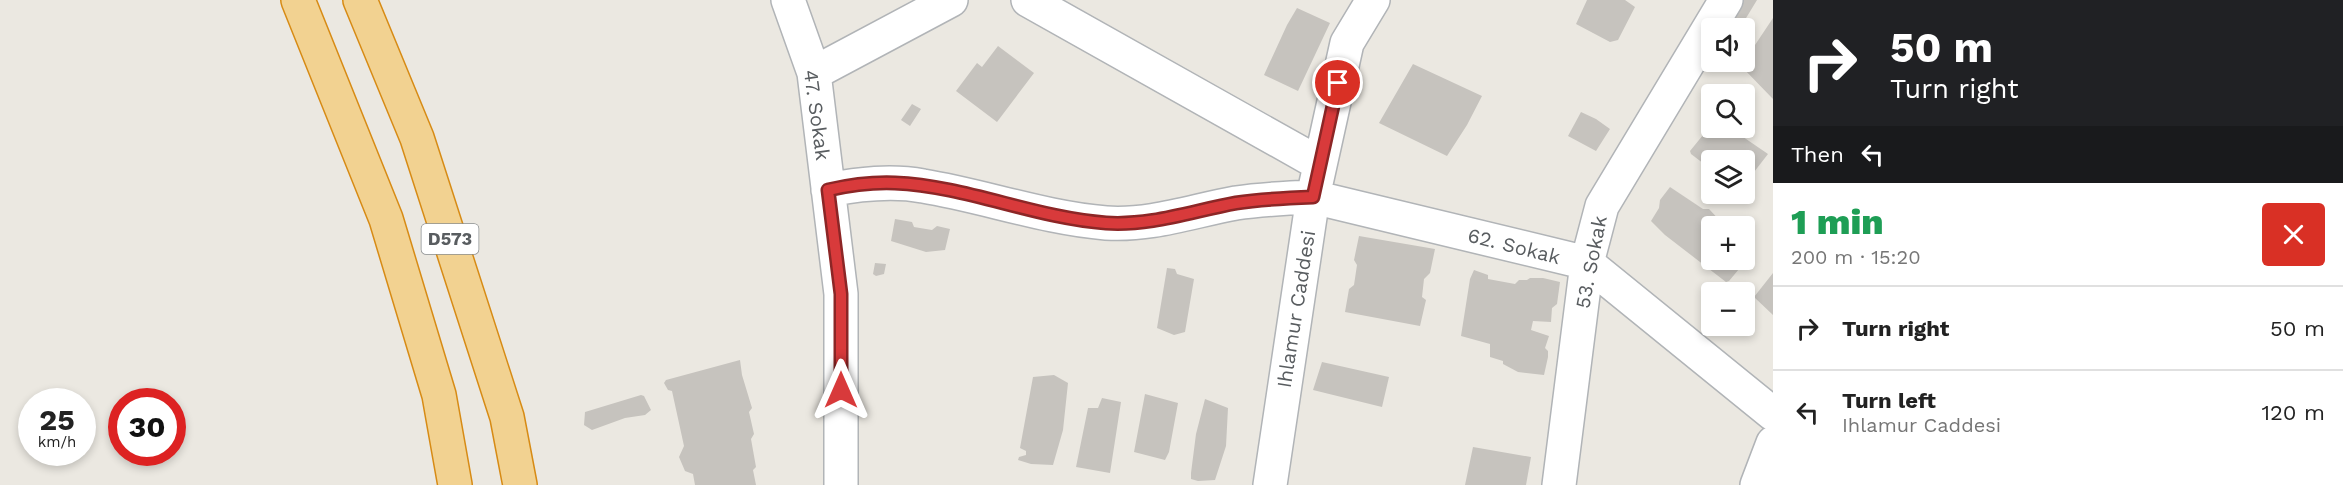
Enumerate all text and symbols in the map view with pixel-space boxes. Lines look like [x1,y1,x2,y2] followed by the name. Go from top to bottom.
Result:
[1701,18,1755,336] map controls
[1701,18,1755,72] button: sound
[1890,23,1993,72] text: 50 m
[1791,24,1869,102] icon: right
[1312,57,1363,108] pin
[1321,66,1354,99] icon: arrive
[799,68,835,162] street label: 47. Sokak
[1890,73,2019,105] text: Turn right
[1701,84,1755,138] button: search
[1856,138,1889,171] icon: left
[1791,142,1844,167] text: Then
[1701,150,1755,204] button: layers
[1791,201,1884,243] text: 1 min
[2262,203,2325,266] button: close
[1570,214,1612,310] street label: 53. Sokak
[1701,216,1755,270] button: +
[1465,223,1563,269] street label: 62. Sokak
[422,224,478,254] road number: D573
[1272,229,1320,389] street label: Ihlamur Caddesi
[1791,245,1921,269] text: 200 m · 15:20
[1701,282,1755,336] button: −
[1791,312,1824,345] icon: right
[1842,316,1949,341] text: Turn right
[2270,316,2325,341] text: 50 m
[809,358,873,422] position arrow
[108,388,186,466] speed limit sign: 30
[1842,388,1936,413] text: Turn left
[1791,396,1824,429] icon: left
[2261,400,2325,425] text: 120 m
[39,402,75,437] text: 25
[1842,413,2001,437] text: Ihlamur Caddesi
[38,433,76,451] text: km/h

